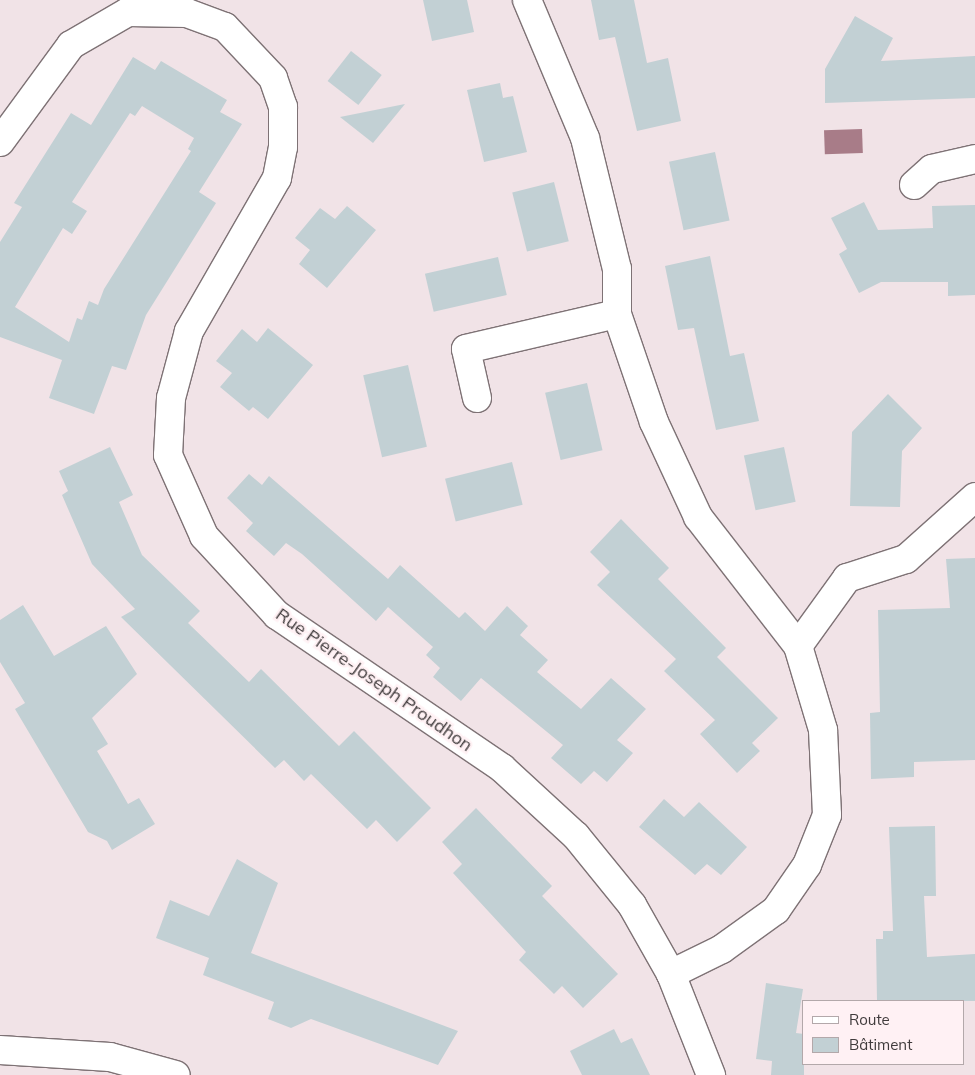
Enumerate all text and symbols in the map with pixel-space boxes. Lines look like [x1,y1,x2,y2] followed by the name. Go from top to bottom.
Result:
[272,604,476,756] street label: Rue Pierre-Joseph Proudhon
[802,1000,965,1065] legend
[849,1010,890,1029] text: Route
[849,1035,912,1054] text: Bâtiment

